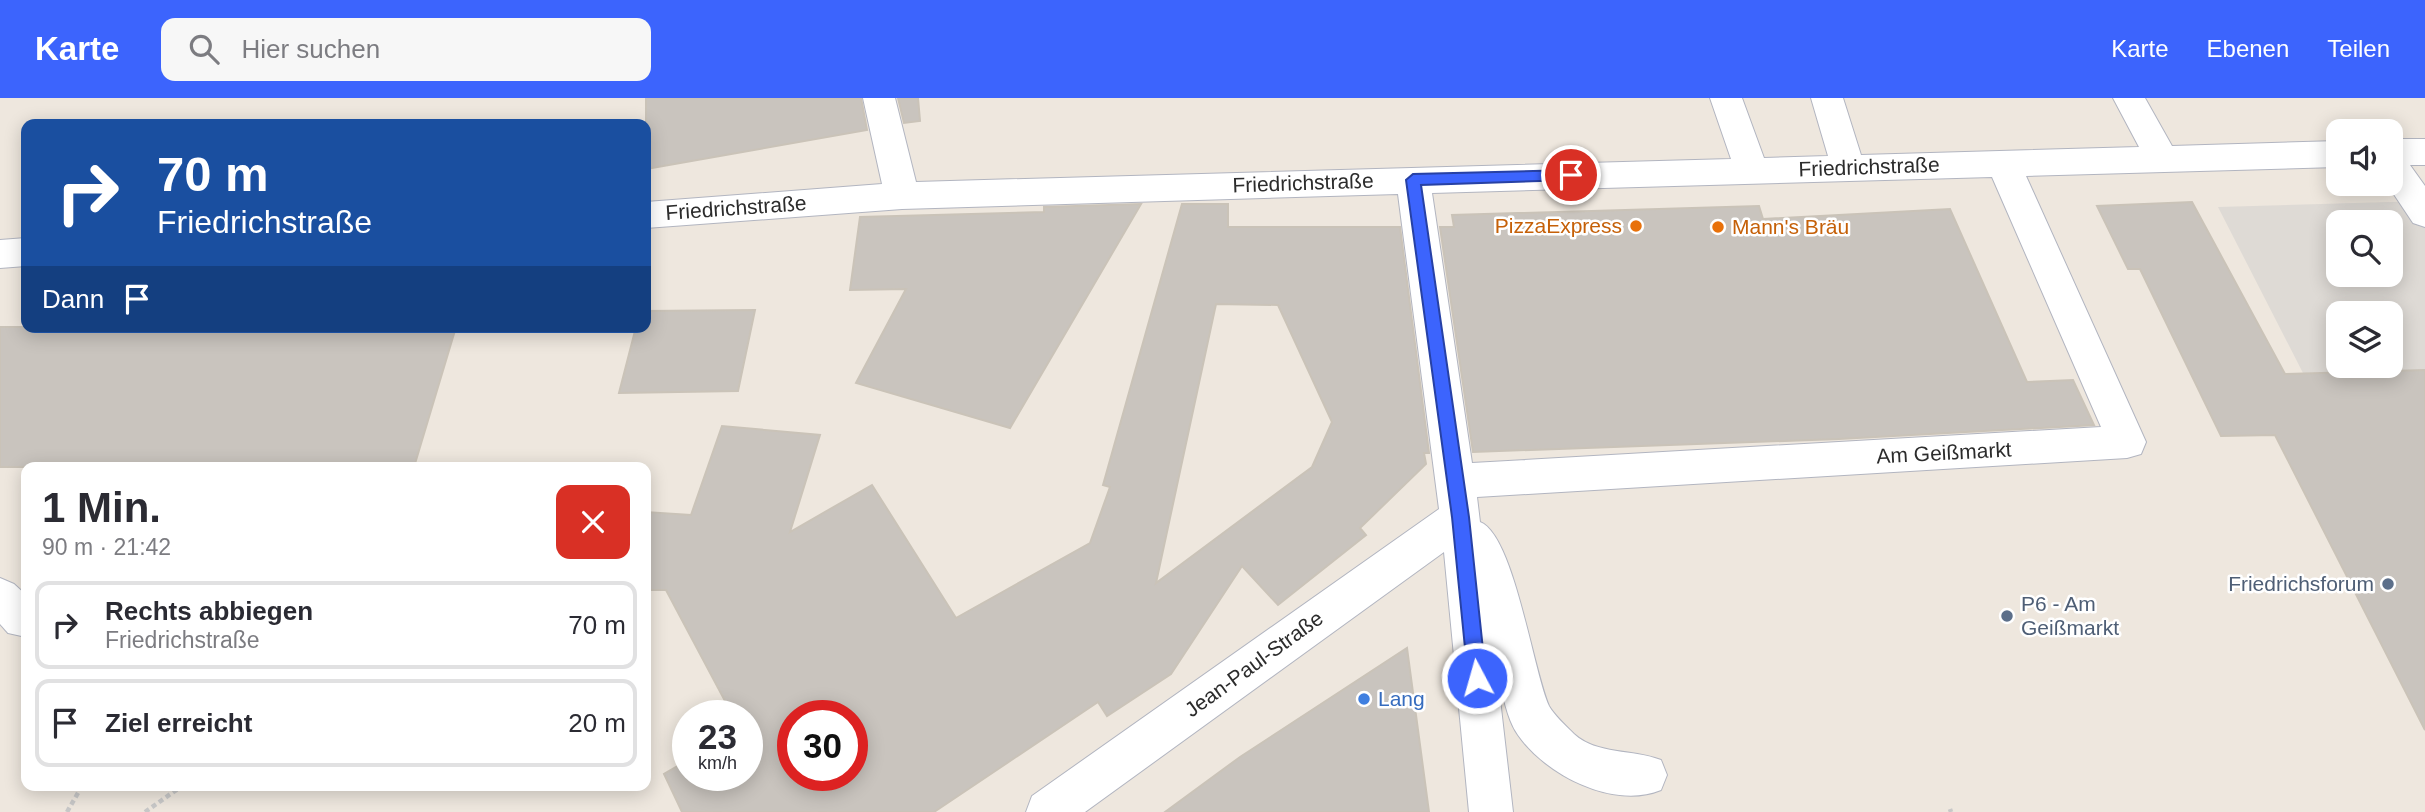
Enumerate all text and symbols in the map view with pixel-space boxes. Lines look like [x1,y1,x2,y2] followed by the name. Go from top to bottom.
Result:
[161,18,651,81] search box
[35,30,119,67] text: Karte
[185,30,223,68] icon: search
[241,34,380,64] text: Hier suchen
[2111,35,2169,62] text: Karte
[2207,35,2289,62] text: Ebenen
[2327,35,2390,62] text: Teilen
[2326,119,2403,378] map controls
[2326,119,2403,196] button: sound
[1541,145,1601,205] pin
[42,147,133,238] icon: right
[157,147,269,201] text: 70 m
[1798,153,1940,180] street label: Friedrichstraße
[1552,156,1590,194] icon: arrive
[1232,169,1374,196] street label: Friedrichstraße
[665,191,807,224] street label: Friedrichstraße
[157,204,372,240] text: Friedrichstraße
[2326,210,2403,287] button: search
[1495,214,1622,237] place label: PizzaExpress
[1732,215,1849,238] place label: Mann's Bräu
[1628,218,1644,234] marker: PizzaExpress
[1710,219,1726,235] marker: Mann's Bräu
[118,280,156,318] icon: arrive
[42,284,104,314] text: Dann
[2326,301,2403,378] button: layers
[1876,437,2012,468] street label: Am Geißmarkt
[42,484,161,531] text: 1 Min.
[556,485,630,559] button: close
[42,534,171,560] text: 90 m · 21:42
[2228,572,2374,595] place label: Friedrichsforum
[2380,576,2396,592] marker: Friedrichsforum
[2021,592,2119,639] place label: P6 - Am Geißmarkt
[105,596,313,626] text: Rechts abbiegen
[46,606,84,644] icon: right
[1180,606,1327,721] street label: Jean-Paul-Straße
[1999,608,2015,624] marker: P6 - Am Geißmarkt
[568,610,626,640] text: 70 m
[105,627,260,653] text: Friedrichstraße
[1440,641,1514,715] position arrow
[1378,687,1425,710] place label: Lang
[1356,691,1372,707] marker: Lang
[777,700,868,791] speed limit sign: 30
[46,704,84,742] icon: arrive
[105,708,252,738] text: Ziel erreicht
[568,708,626,738] text: 20 m
[698,717,737,756] text: 23
[698,753,737,773] text: km/h

